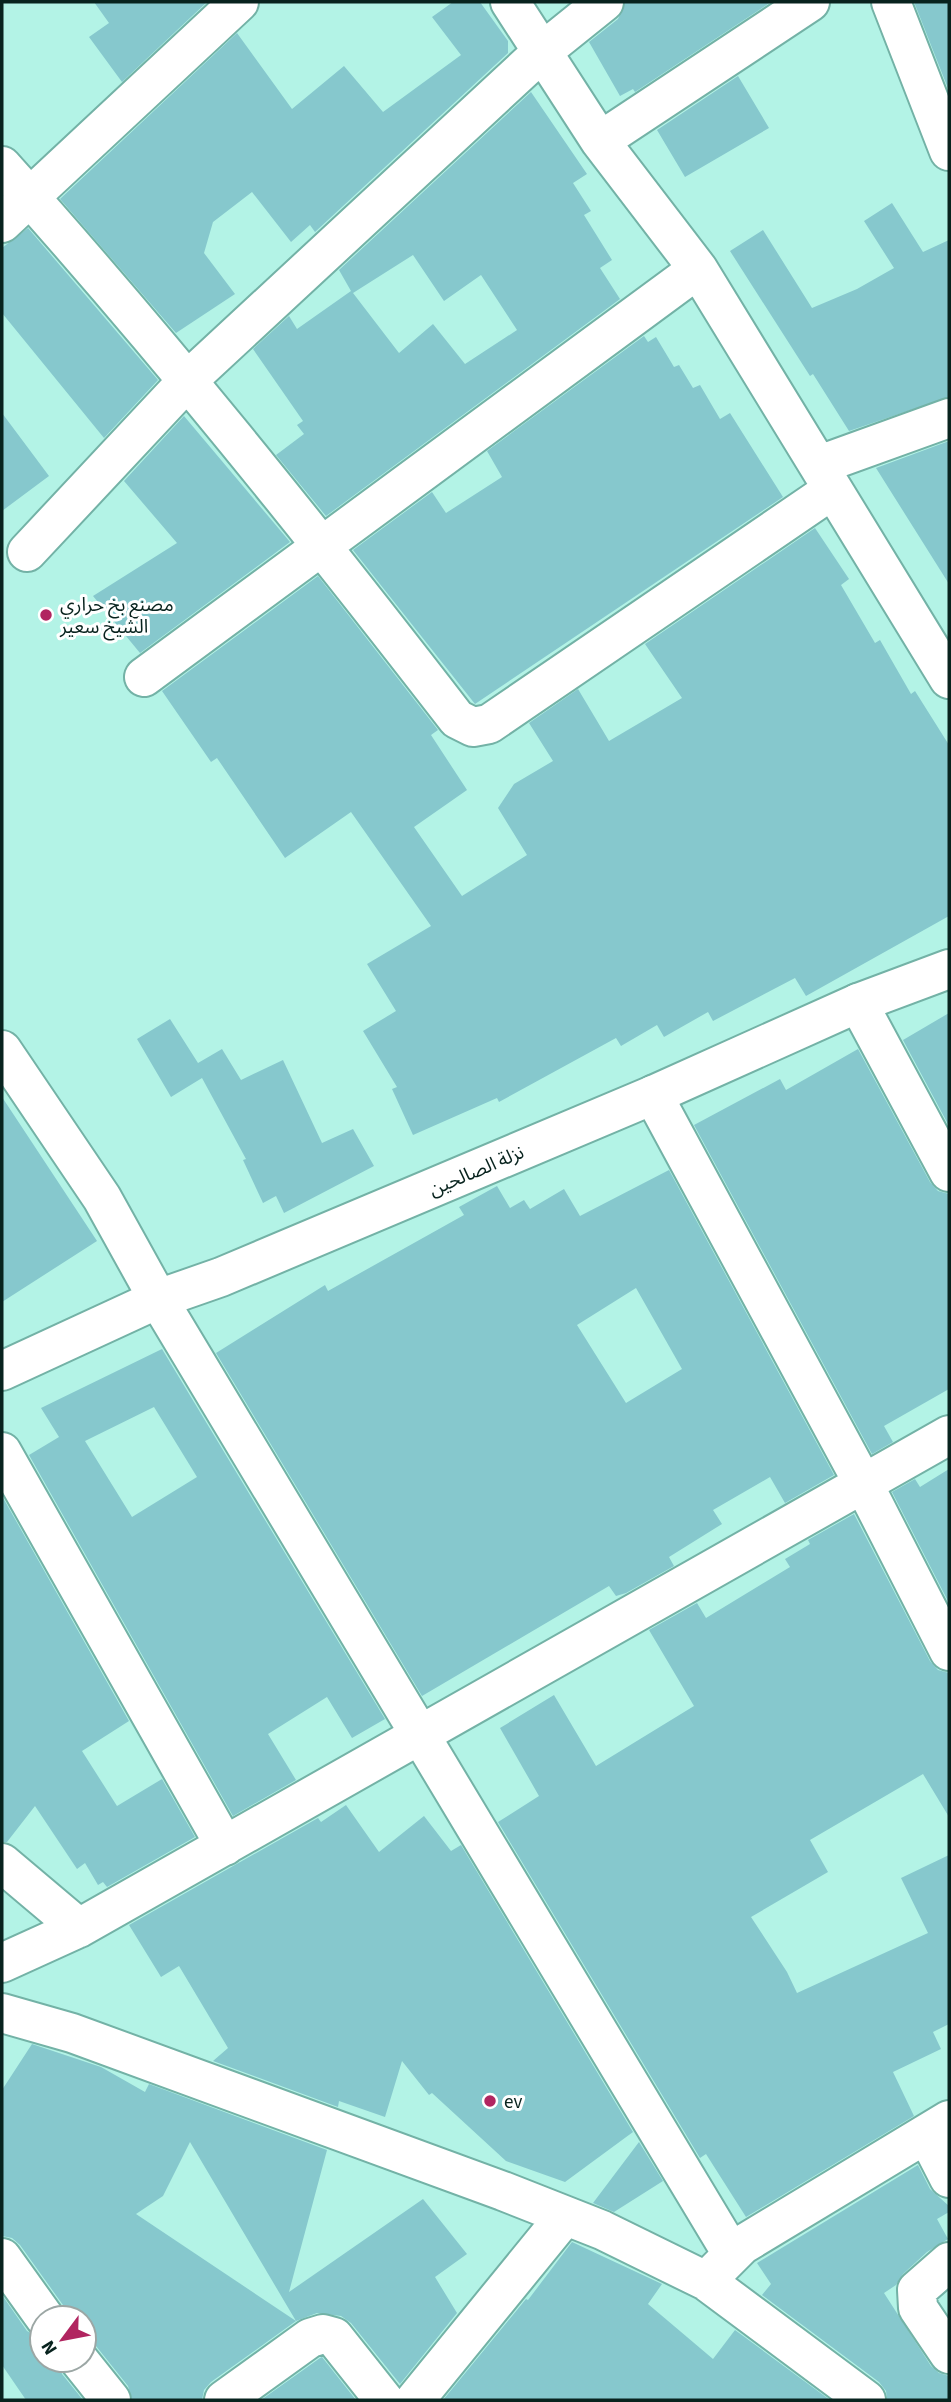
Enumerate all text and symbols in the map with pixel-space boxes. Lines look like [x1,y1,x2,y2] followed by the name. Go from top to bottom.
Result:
[59,592,174,641] place label: مصنع بخ حراري الشيخ سعير
[38,607,54,623] marker: مصنع بخ حراري الشيخ سعير
[425,1139,528,1204] street label: نزلة الصالحين
[504,2089,523,2116] place label: ev
[482,2093,498,2109] marker: ev
[28,2304,98,2374] north arrow
[35,2335,65,2360] text: N

